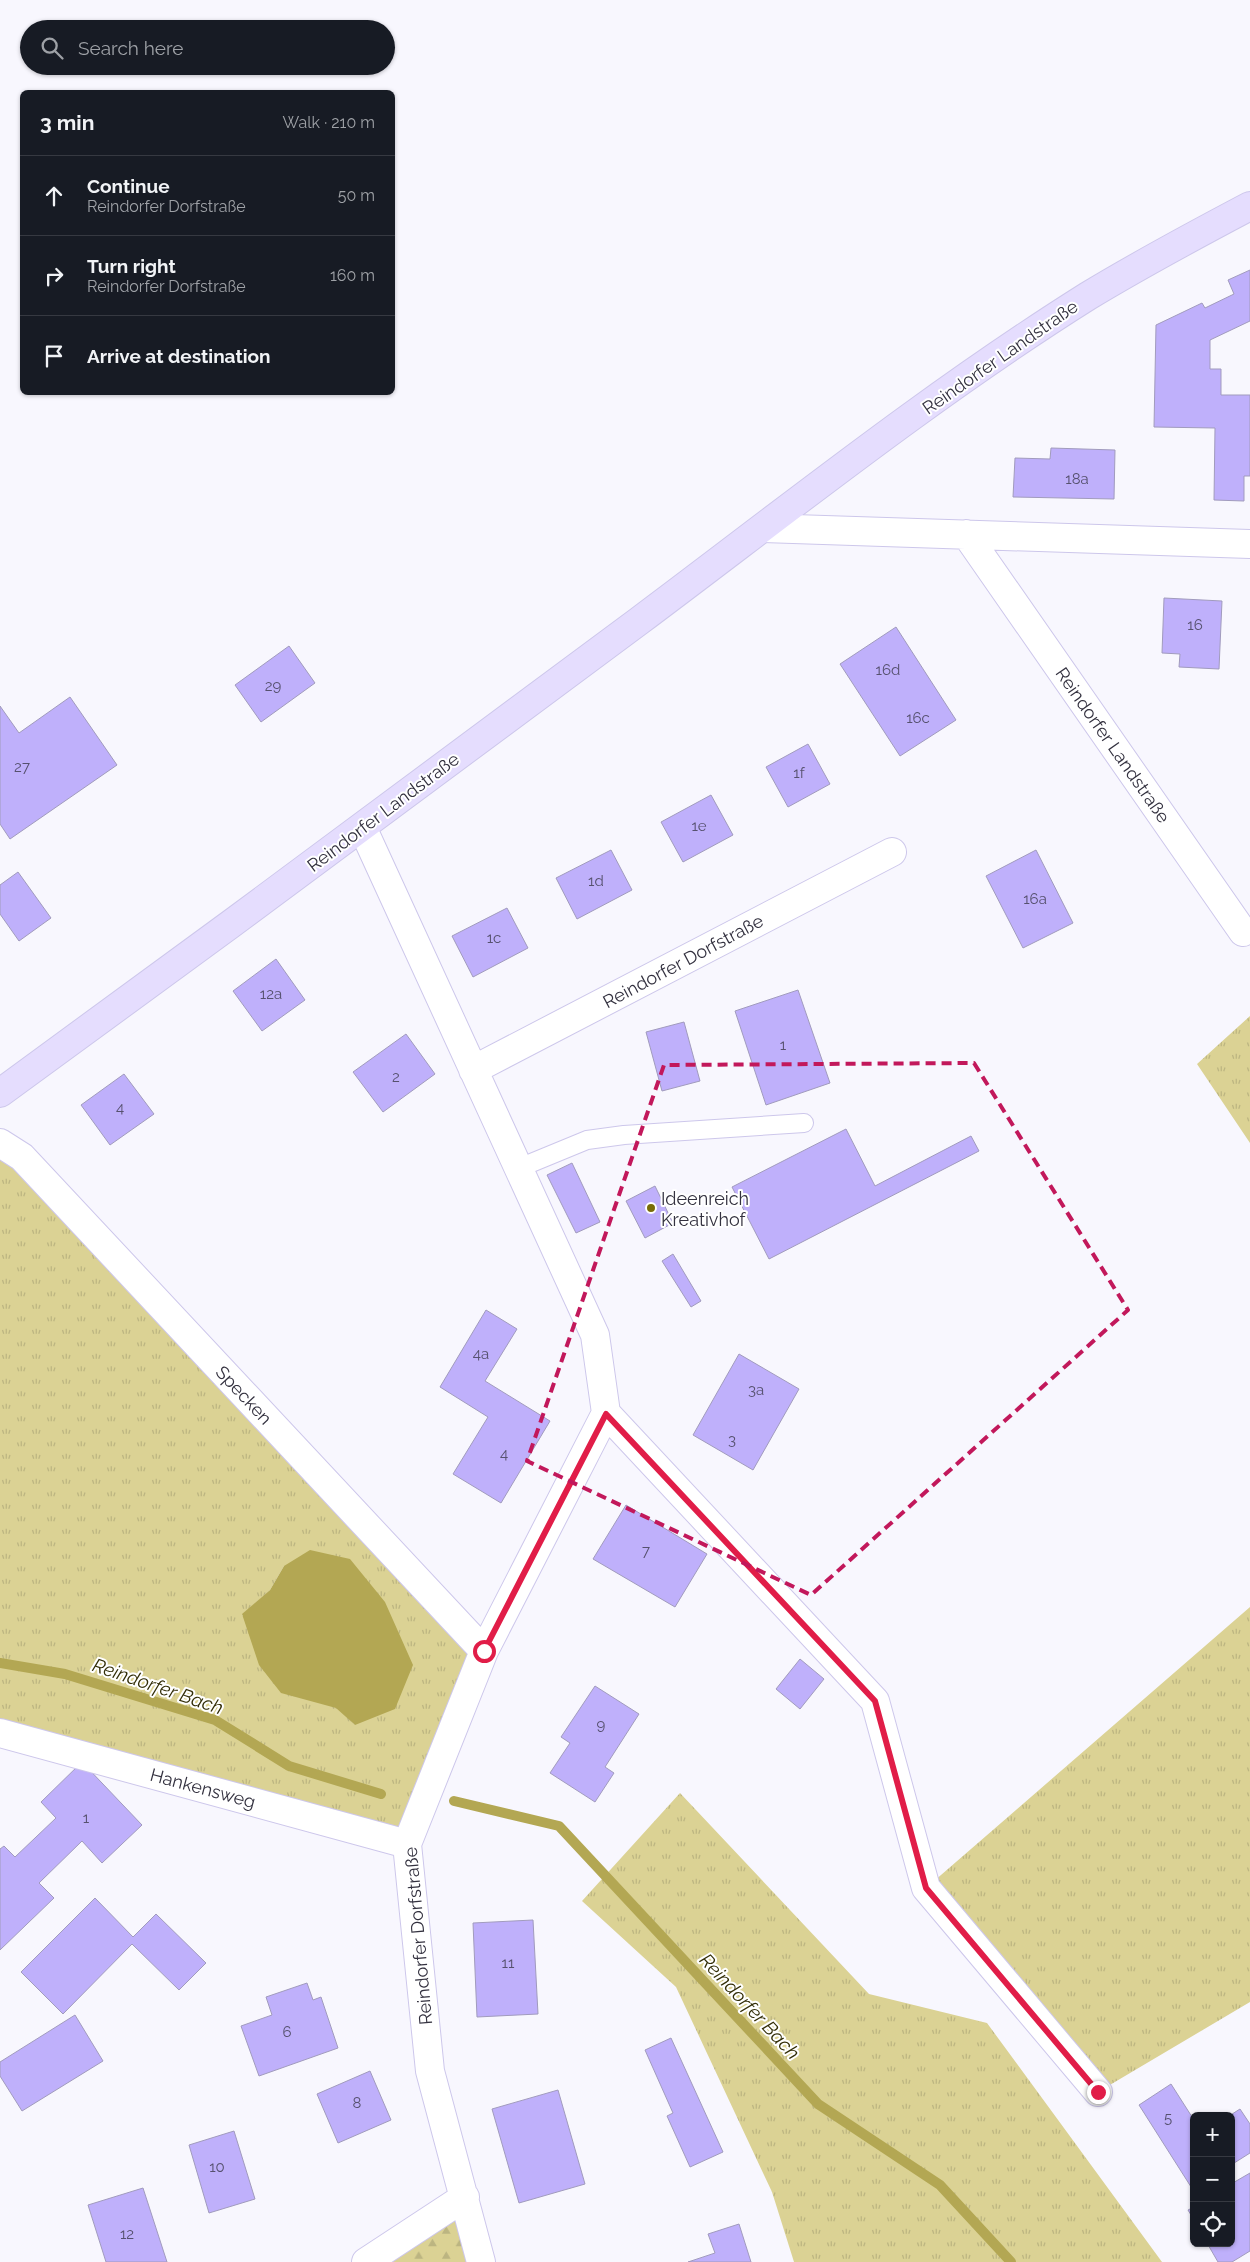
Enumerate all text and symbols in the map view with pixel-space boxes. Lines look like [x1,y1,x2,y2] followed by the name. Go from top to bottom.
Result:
[20,20,395,75] search box
[38,34,66,62] icon: search
[78,37,184,59] text: Search here
[40,110,94,135] text: 3 min
[283,113,375,132] text: Walk · 210 m
[87,175,170,197] text: Continue
[40,182,68,210] icon: ahead
[338,186,375,205] text: 50 m
[87,197,246,216] text: Reindorfer Dorfstraße
[87,255,176,277] text: Turn right
[40,262,68,290] icon: right
[330,266,375,285] text: 160 m
[87,277,246,296] text: Reindorfer Dorfstraße
[918,295,1082,419] street label: Reindorfer Landstraße
[40,342,68,370] icon: arrive
[87,345,271,367] text: Arrive at destination
[1065,470,1089,488] house number: 18a
[1187,616,1203,634] house number: 16
[876,661,900,679] house number: 16d
[1051,663,1175,827] street label: Reindorfer Landstraße
[265,677,282,695] house number: 29
[906,709,930,727] house number: 16c
[303,748,463,876] street label: Reindorfer Landstraße
[14,758,30,776] house number: 27
[793,764,806,782] house number: 1f
[691,817,707,835] house number: 1e
[588,872,604,890] house number: 1d
[1023,890,1047,908] house number: 16a
[599,910,767,1012] street label: Reindorfer Dorfstraße
[487,929,501,947] house number: 1c
[260,985,282,1003] house number: 12a
[780,1036,787,1054] house number: 1
[392,1068,400,1086] house number: 2
[116,1099,124,1117] house number: 4
[661,1188,749,1230] place label: Ideenreich Kreativhof
[645,1202,657,1214] marker: Ideenreich Kreativhof
[473,1345,489,1363] house number: 4a
[212,1361,276,1429] street label: Specken
[748,1381,764,1399] house number: 3a
[728,1431,736,1449] house number: 3
[500,1445,508,1463] house number: 4
[642,1542,650,1560] house number: 7
[473,1640,496,1663] route start
[90,1653,226,1719] water label: Reindorfer Bach
[597,1716,606,1734] house number: 9
[148,1764,258,1812] street label: Hankensweg
[83,1809,90,1827] house number: 1
[400,1846,436,2026] street label: Reindorfer Dorfstraße
[695,1949,805,2063] water label: Reindorfer Bach
[502,1954,515,1972] house number: 11
[282,2023,292,2041] house number: 6
[1087,2081,1110,2104] route end
[353,2094,362,2112] house number: 8
[1164,2109,1172,2127] house number: 5
[1190,2112,1235,2247] map controls
[1190,2112,1235,2157] button: +
[1190,2157,1235,2202] button: −
[209,2158,225,2176] house number: 10
[1190,2202,1235,2247] button: locate
[120,2225,134,2243] house number: 12

